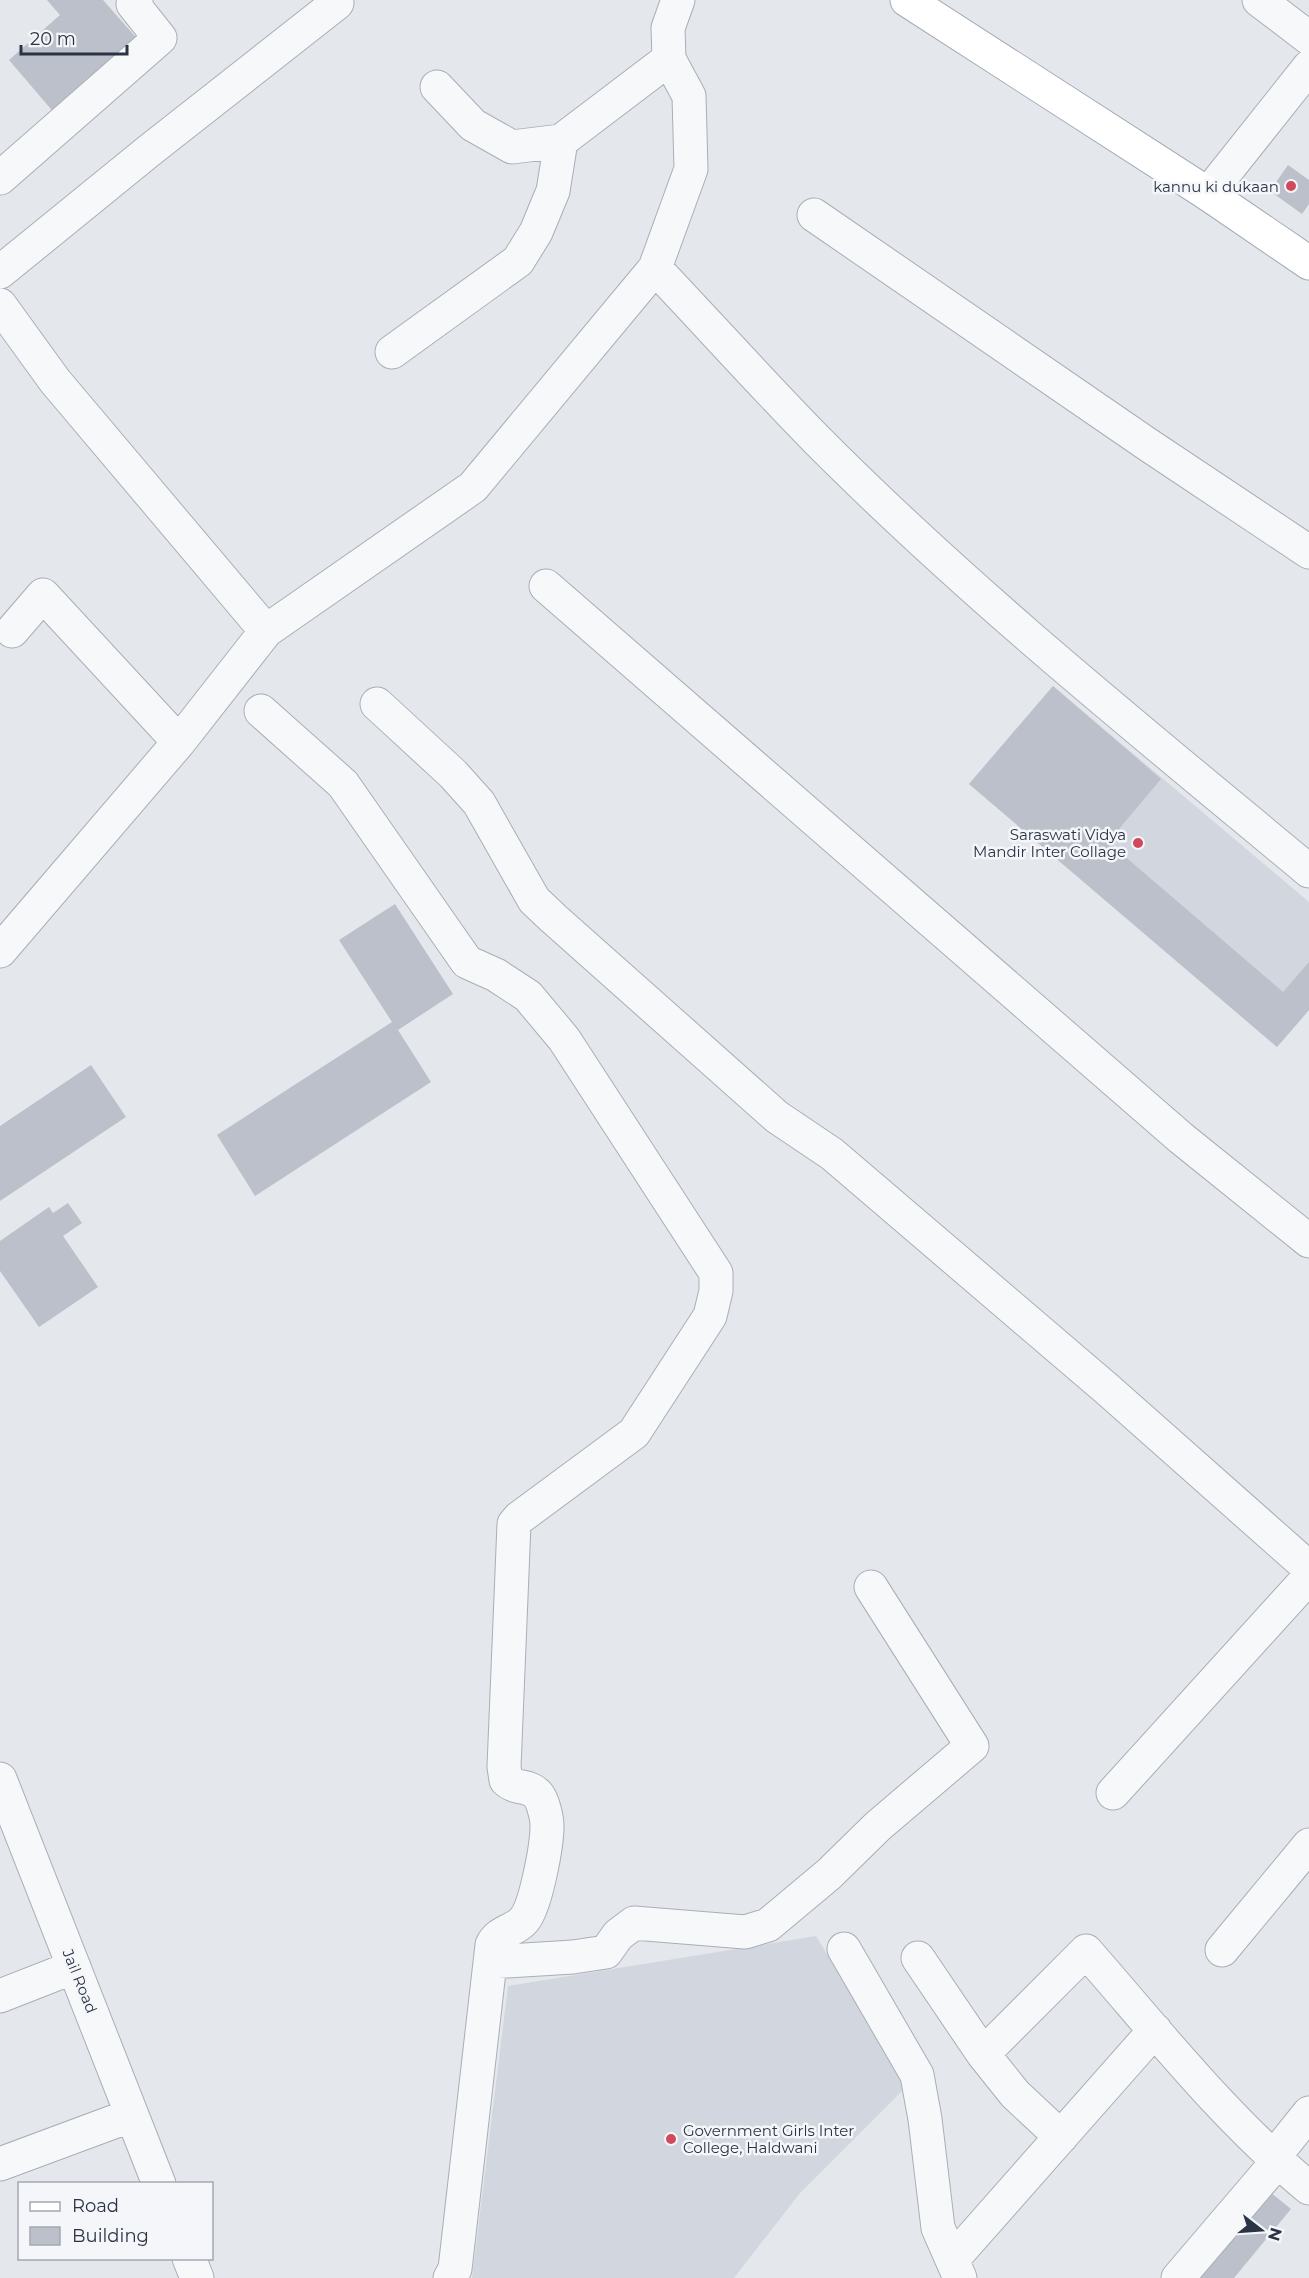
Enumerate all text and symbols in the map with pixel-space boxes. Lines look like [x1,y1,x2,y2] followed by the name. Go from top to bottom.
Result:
[21,18,128,56] scale bar
[30,28,76,50] text: 20 m
[1153,177,1279,196] place label: kannu ki dukaan
[1284,179,1298,193] marker: kannu ki dukaan
[973,825,1126,861] place label: Saraswati Vidya Mandir Inter Collage
[1131,836,1145,850] marker: Saraswati Vidya Mandir Inter Collage
[58,1945,101,2016] street label: Jail Road
[683,2121,854,2157] place label: Government Girls Inter College, Haldwani
[664,2132,678,2146] marker: Government Girls Inter College, Haldwani
[18,2182,213,2260] legend
[72,2195,119,2217] text: Road
[1231,2200,1291,2260] north arrow
[72,2225,149,2247] text: Building
[1264,2225,1286,2243] text: N

